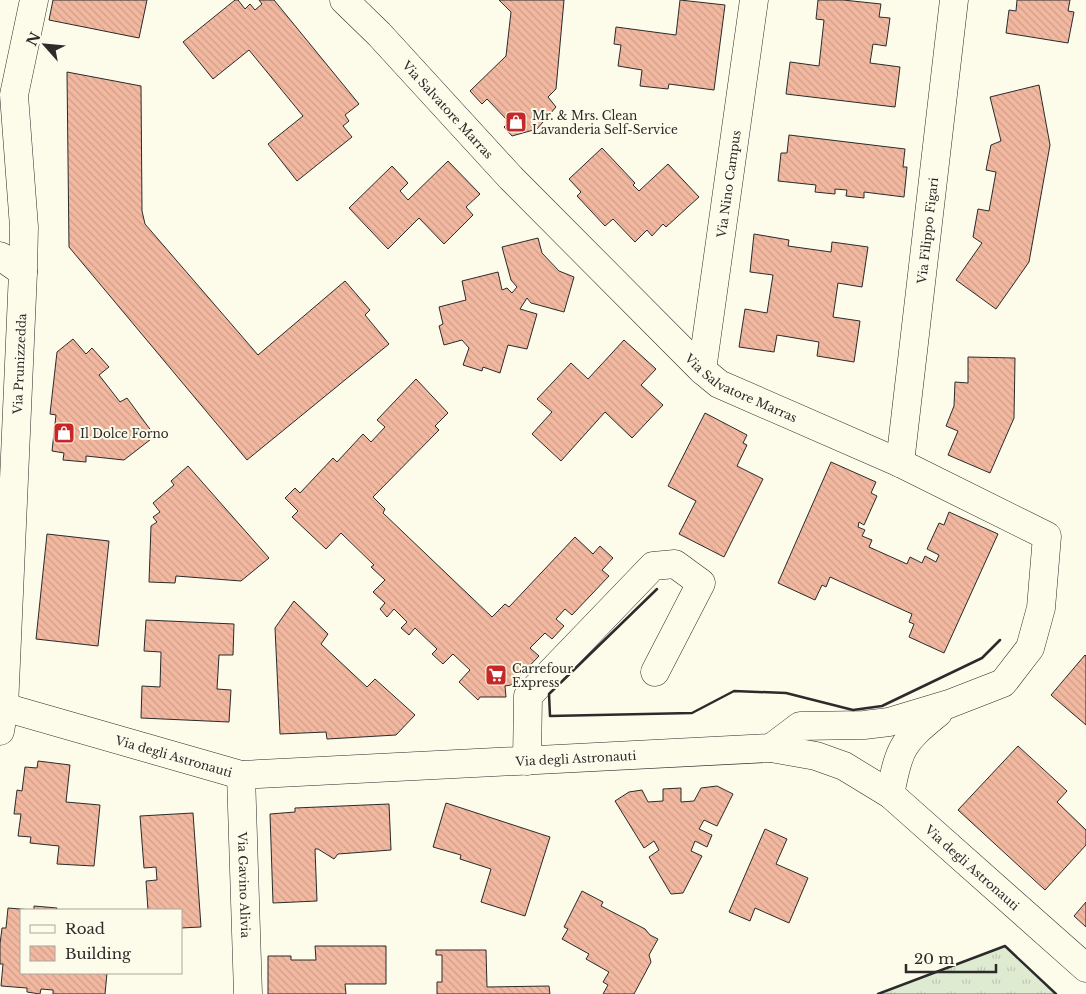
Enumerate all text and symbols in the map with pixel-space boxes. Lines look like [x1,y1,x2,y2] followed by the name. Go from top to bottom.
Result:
[20,20,70,70] north arrow
[22,29,44,49] text: N
[399,57,497,161] street label: Via Salvatore Marras
[532,108,678,137] place label: Mr. & Mrs. Clean Lavanderia Self-Service
[504,110,528,134] shop icon: Mr. & Mrs. Clean Lavanderia Self-Service
[713,129,743,240] street label: Via Nino Campus
[913,177,941,286] street label: Via Filippo Figari
[9,313,29,415] street label: Via Prunizzedda
[681,349,800,425] street label: Via Salvatore Marras
[52,421,76,445] shop icon: Il Dolce Forno
[80,426,169,441] place label: Il Dolce Forno
[512,661,573,690] place label: Carrefour Express
[484,663,508,687] supermarket icon: Carrefour Express
[113,732,234,780] street label: Via degli Astronauti
[514,747,637,769] street label: Via degli Astronauti
[922,821,1023,913] street label: Via degli Astronauti
[235,831,254,939] street label: Via Gavino Alivia
[20,909,182,974] legend
[65,919,105,938] text: Road
[906,942,996,974] scale bar
[65,944,132,963] text: Building
[914,949,954,968] text: 20 m

